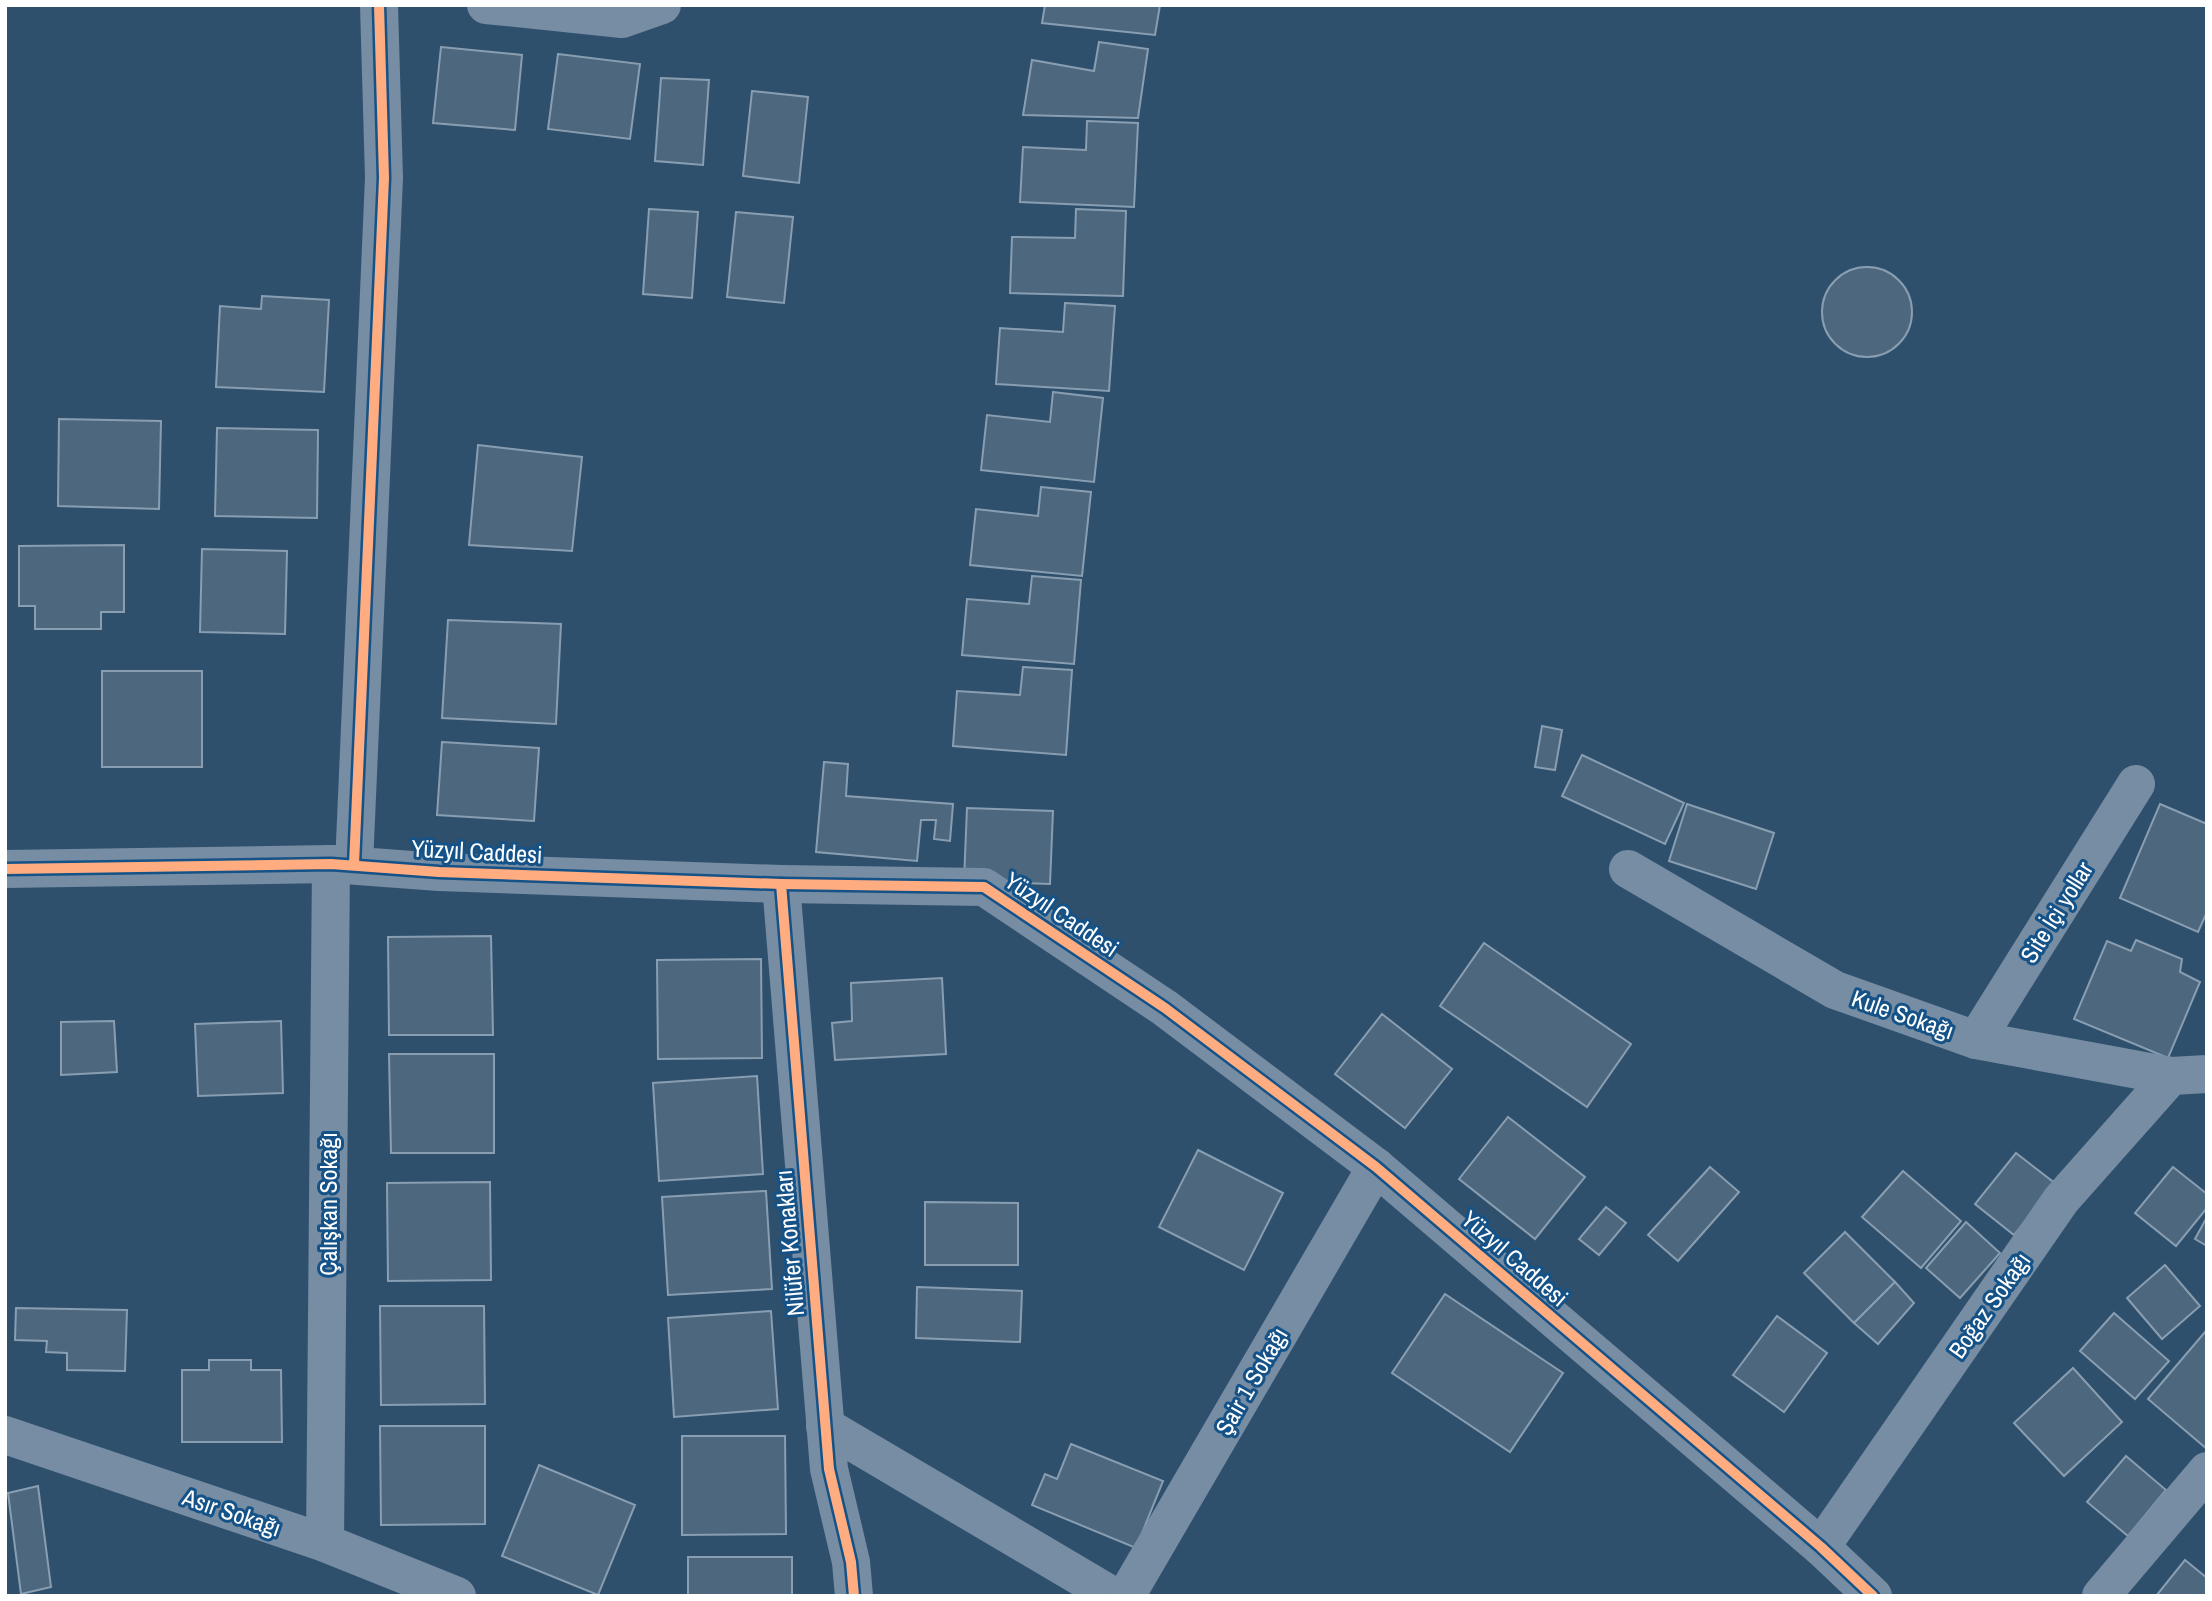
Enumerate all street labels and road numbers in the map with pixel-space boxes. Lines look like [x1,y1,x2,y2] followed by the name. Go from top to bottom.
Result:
[411,832,543,870] street label: Yüzyıl Caddesi
[2012,855,2100,969] street label: Site İçi yollar
[999,864,1125,964] street label: Yüzyıl Caddesi
[1848,982,1958,1046] street label: Kule Sokağı
[312,1132,344,1276] street label: Çalışkan Sokağı
[767,1169,811,1317] street label: Nilüfer Konakları
[1455,1203,1575,1313] street label: Yüzyıl Caddesi
[1941,1246,2037,1364] street label: Boğaz Sokağı
[1207,1321,1295,1441] street label: Şair 1 Sokağı
[178,1480,285,1544] street label: Asır Sokağı

